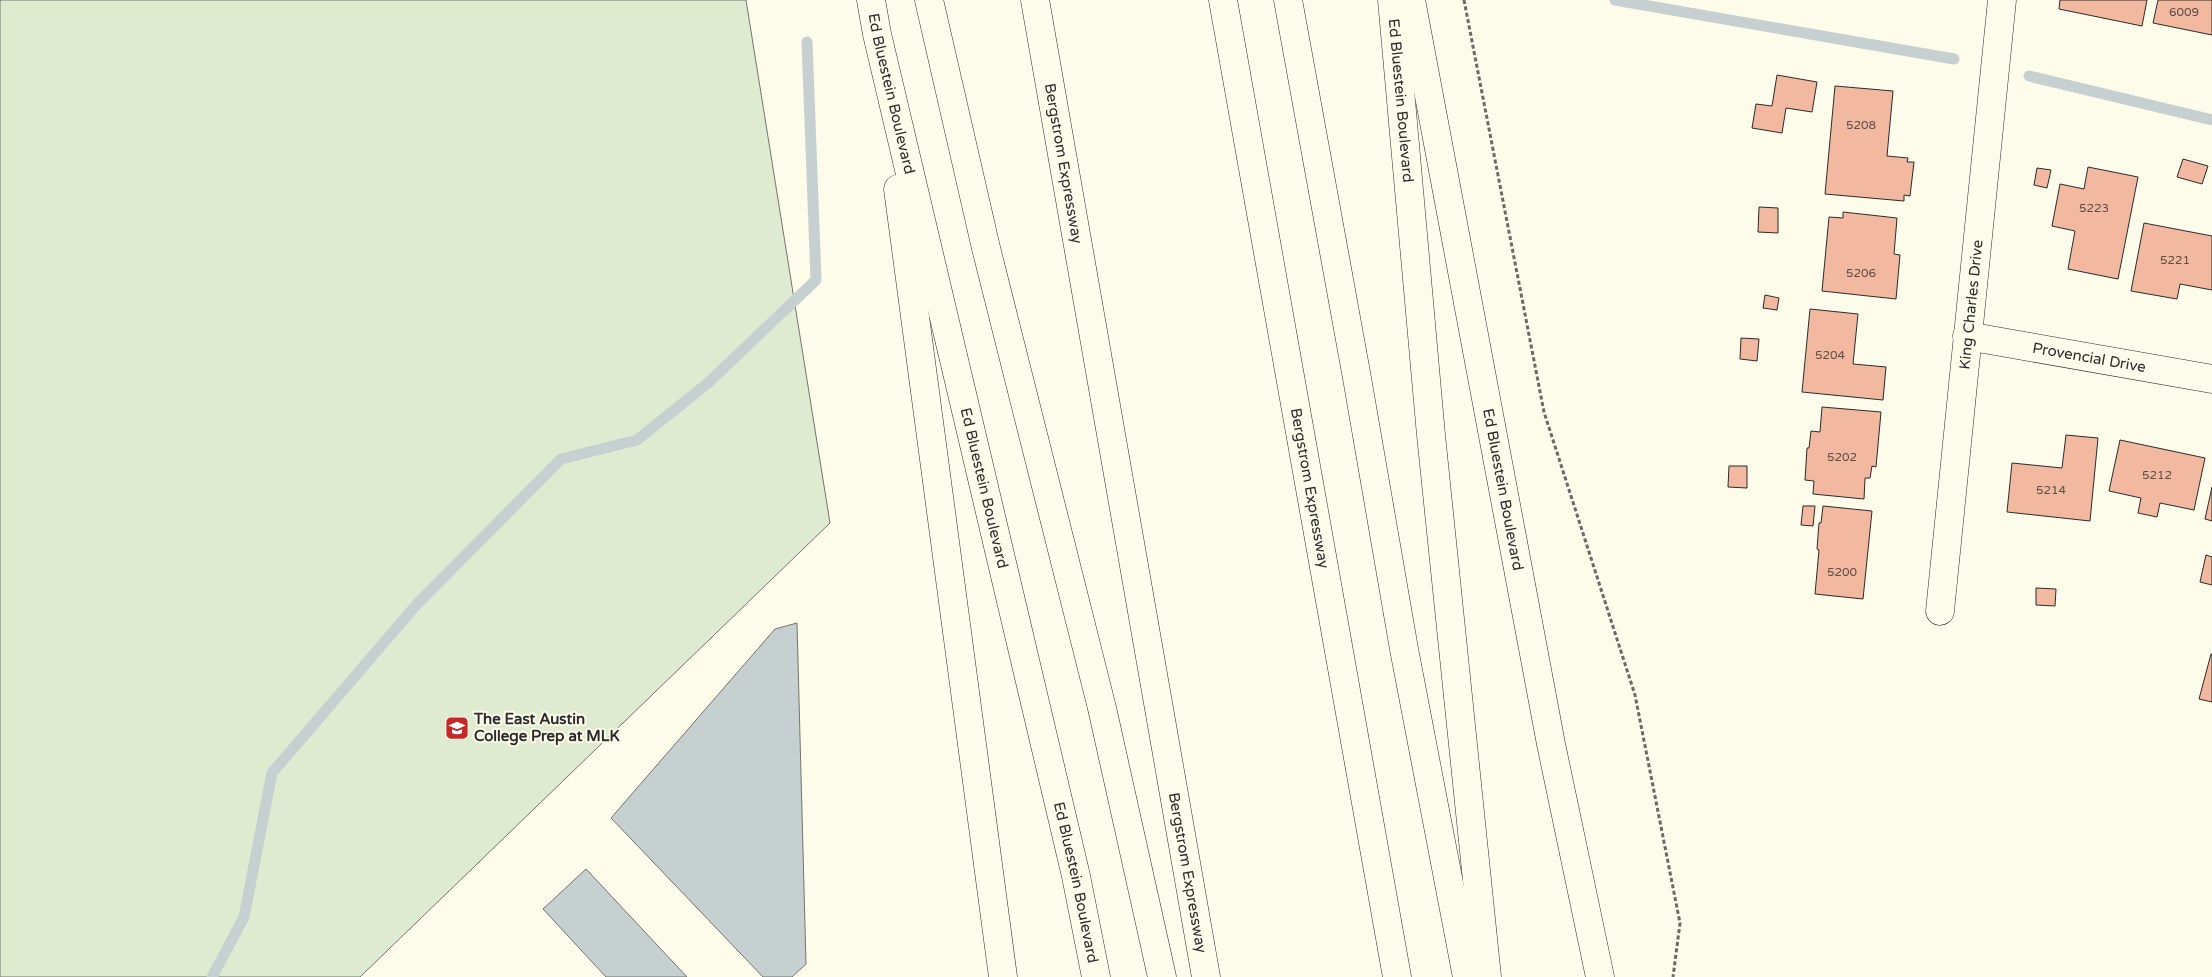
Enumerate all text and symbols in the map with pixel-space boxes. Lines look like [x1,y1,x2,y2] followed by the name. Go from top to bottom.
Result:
[2169,5,2199,19] house number: 6009
[865,12,919,176] street label: Ed Bluestein Boulevard
[1385,18,1417,183] street label: Ed Bluestein Boulevard
[1041,82,1087,245] street label: Bergstrom Expressway
[1846,118,1876,132] house number: 5208
[2079,201,2109,215] house number: 5223
[1956,239,1987,370] street label: King Charles Drive
[2160,253,2190,267] house number: 5221
[1846,266,1876,280] house number: 5206
[2031,339,2147,376] street label: Provencial Drive
[1815,348,1846,362] house number: 5204
[957,406,1012,570] street label: Ed Bluestein Boulevard
[1287,407,1333,570] street label: Bergstrom Expressway
[1479,407,1527,572] street label: Ed Bluestein Boulevard
[1827,450,1857,464] house number: 5202
[2142,468,2172,482] house number: 5212
[2036,483,2067,497] house number: 5214
[1827,565,1858,579] house number: 5200
[473,710,620,746] place label: The East Austin College Prep at MLK
[444,715,470,741] school or university icon: The East Austin College Prep at MLK
[1165,791,1211,954] street label: Bergstrom Expressway
[1050,800,1102,965] street label: Ed Bluestein Boulevard

